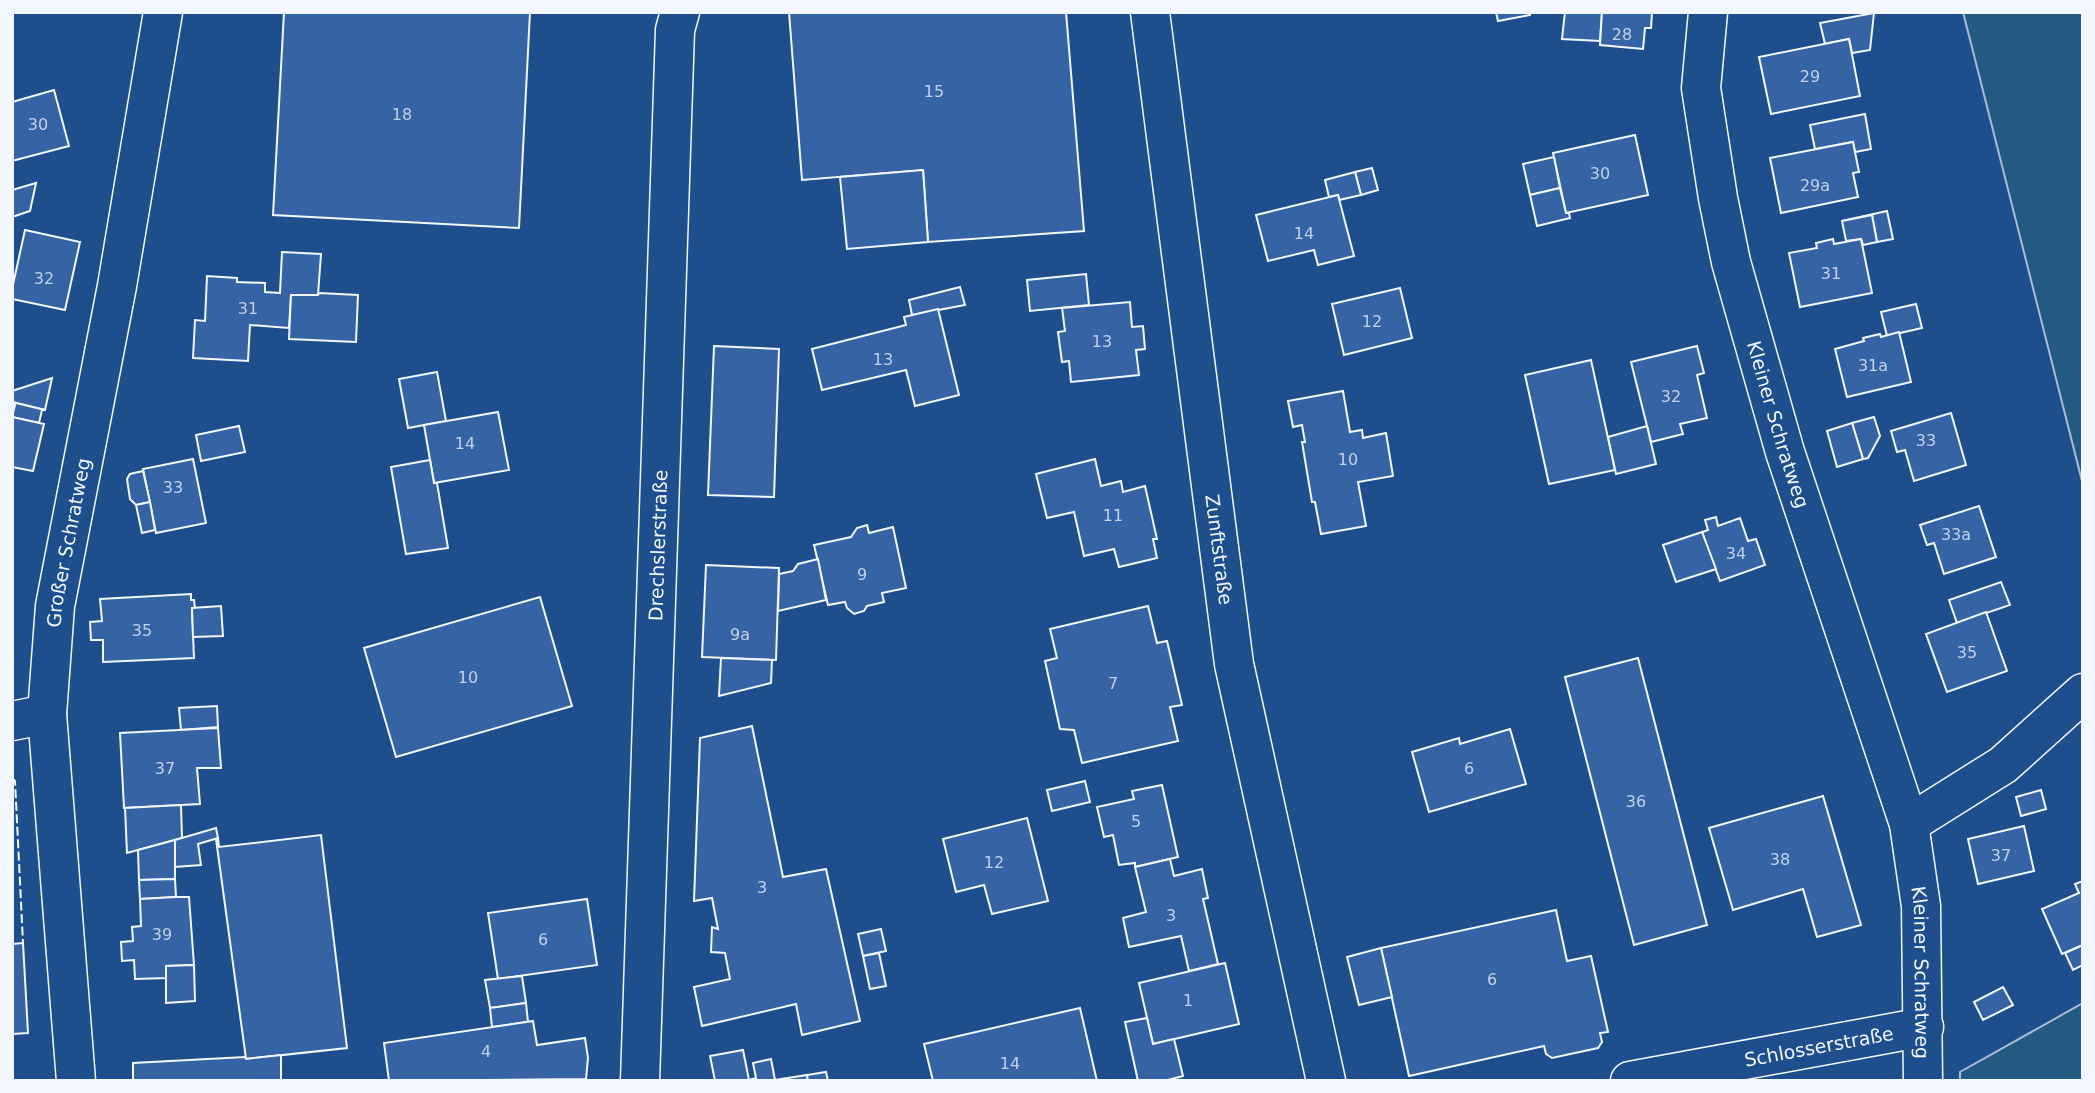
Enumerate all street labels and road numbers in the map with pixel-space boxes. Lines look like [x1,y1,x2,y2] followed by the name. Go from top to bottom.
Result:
[1743,338,1814,511] street label: Kleiner Schratweg
[42,456,94,628] street label: Großer Schratweg
[644,469,671,621] street label: Drechslerstraße
[1201,493,1237,606] street label: Zunftstraße
[1907,885,1934,1059] street label: Kleiner Schratweg
[1742,1022,1895,1071] street label: Schlosserstraße

